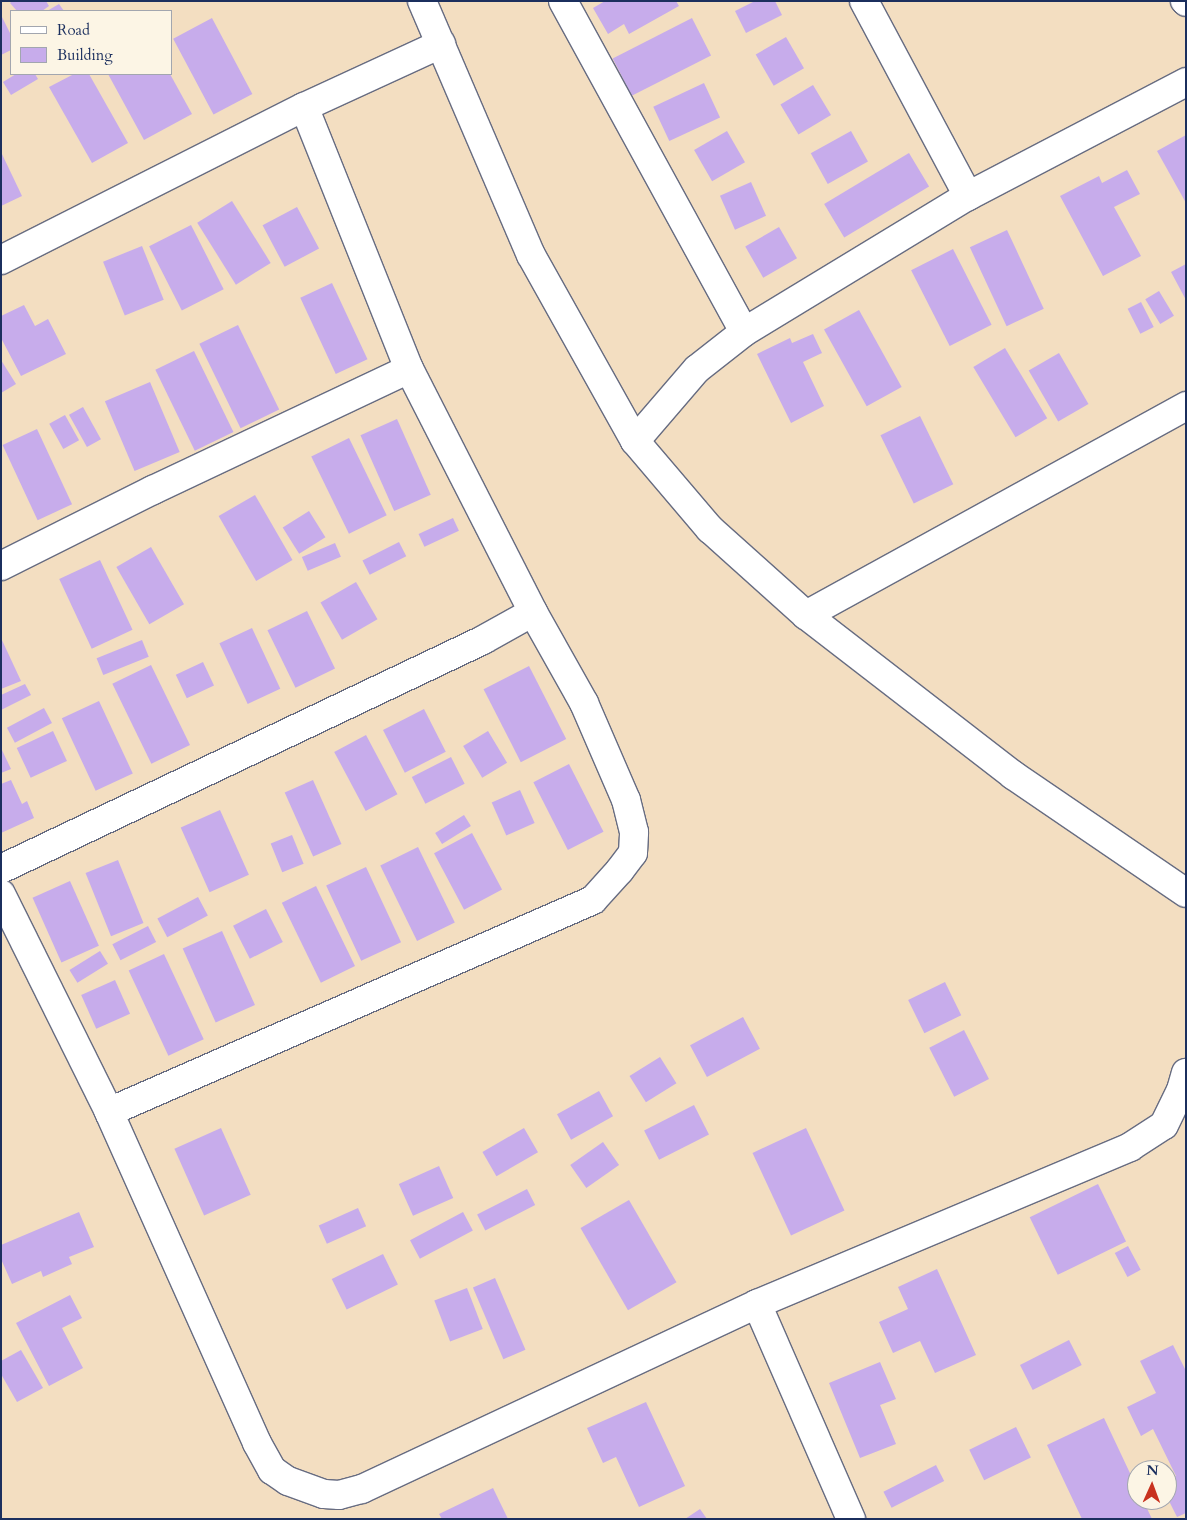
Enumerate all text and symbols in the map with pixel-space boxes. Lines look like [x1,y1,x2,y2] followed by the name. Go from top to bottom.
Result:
[10,10,172,75] legend
[57,20,90,40] text: Road
[57,45,113,65] text: Building
[1127,1460,1177,1510] north arrow
[1146,1461,1159,1480] text: N

